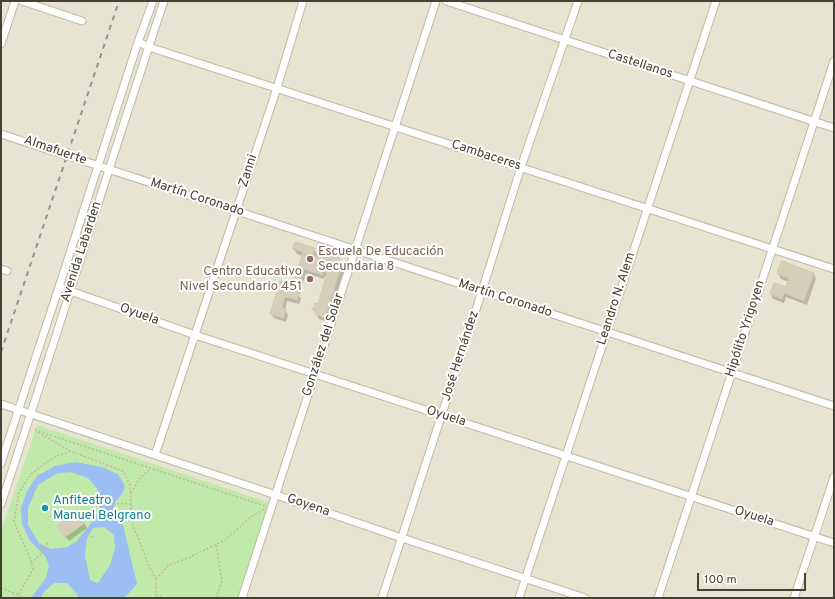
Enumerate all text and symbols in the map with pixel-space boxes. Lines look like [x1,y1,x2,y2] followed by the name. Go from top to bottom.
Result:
[605,47,675,83] street label: Castellanos
[21,133,89,169] street label: Almafuerte
[449,137,523,175] street label: Cambaceres
[236,153,262,189] street label: Zanni
[148,176,246,220] street label: Martín Coronado
[58,200,106,304] street label: Avenida Labarden
[318,244,444,275] place label: Escuela De Educación Secundaria 8
[595,251,639,347] street label: Leandro N. Alem
[305,254,315,264] marker: Escuela De Educación Secundaria 8
[179,264,302,295] place label: Centro Educativo Nivel Secundario 451
[305,274,315,284] marker: Centro Educativo Nivel Secundario 451
[456,277,554,321] street label: Martín Coronado
[723,279,769,379] street label: Hipólito Yrigoyen
[300,291,348,399] street label: González del Solar
[117,301,161,329] street label: Oyuela
[439,309,483,403] street label: José Hernández
[424,403,468,431] street label: Oyuela
[285,491,331,521] street label: Goyena
[53,493,151,524] place label: Anfiteatro Manuel Belgrano
[40,503,50,513] marker: Anfiteatro Manuel Belgrano
[732,503,776,531] street label: Oyuela
[699,565,808,591] scale bar
[704,572,737,588] text: 100 m

